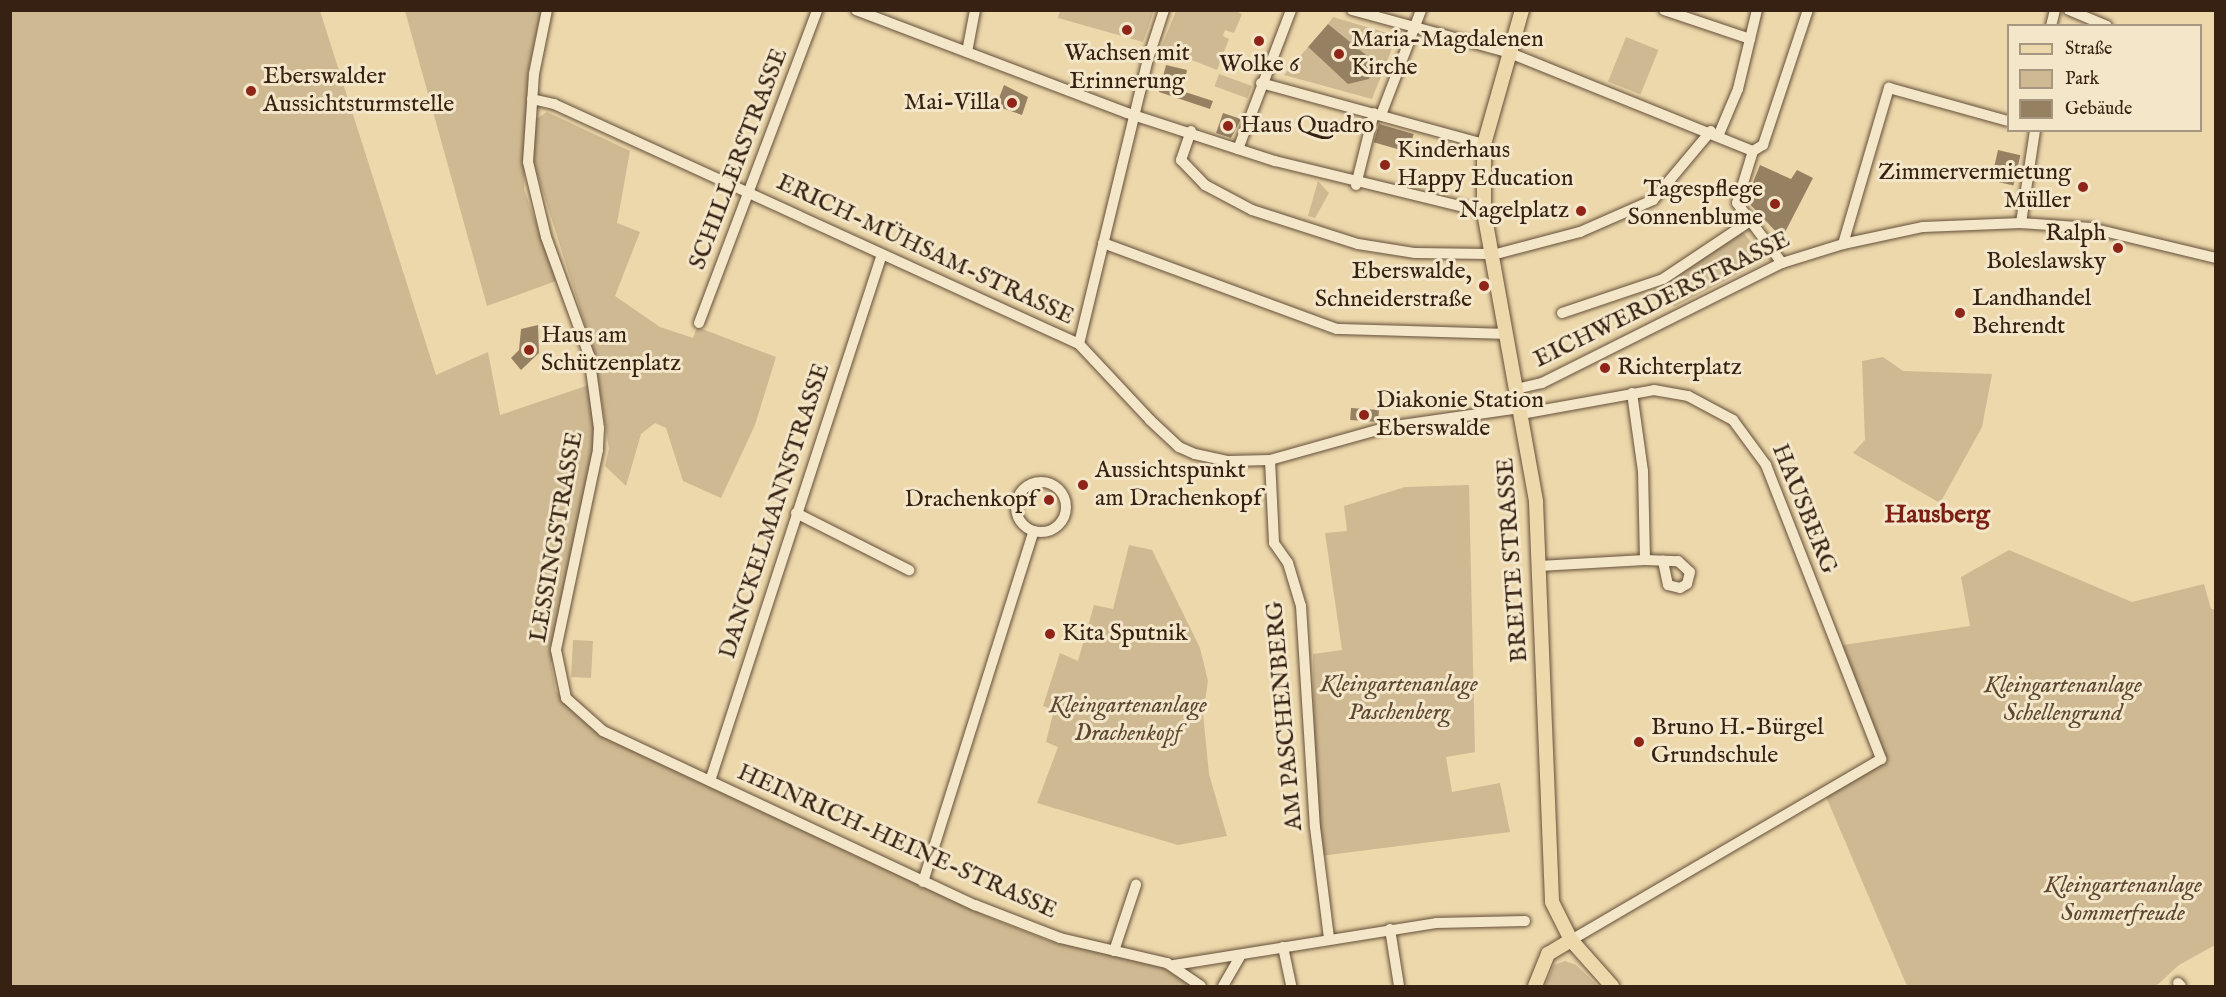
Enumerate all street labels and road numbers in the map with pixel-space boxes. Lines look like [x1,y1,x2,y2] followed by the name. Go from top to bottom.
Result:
[684,44,794,274] street label: SCHILLERSTRASSE
[772,168,1078,332] street label: ERICH-MÜHSAM-STRASSE
[1529,225,1795,375] street label: EICHWERDERSTRASSE
[714,360,836,662] street label: DANCKELMANNSTRASSE
[524,429,590,645] street label: LESSINGSTRASSE
[1765,440,1843,578] street label: HAUSBERG
[1491,457,1535,663] street label: BREITE STRASSE
[1261,600,1309,832] street label: AM PASCHENBERG
[733,758,1061,926] street label: HEINRICH-HEINE-STRASSE

